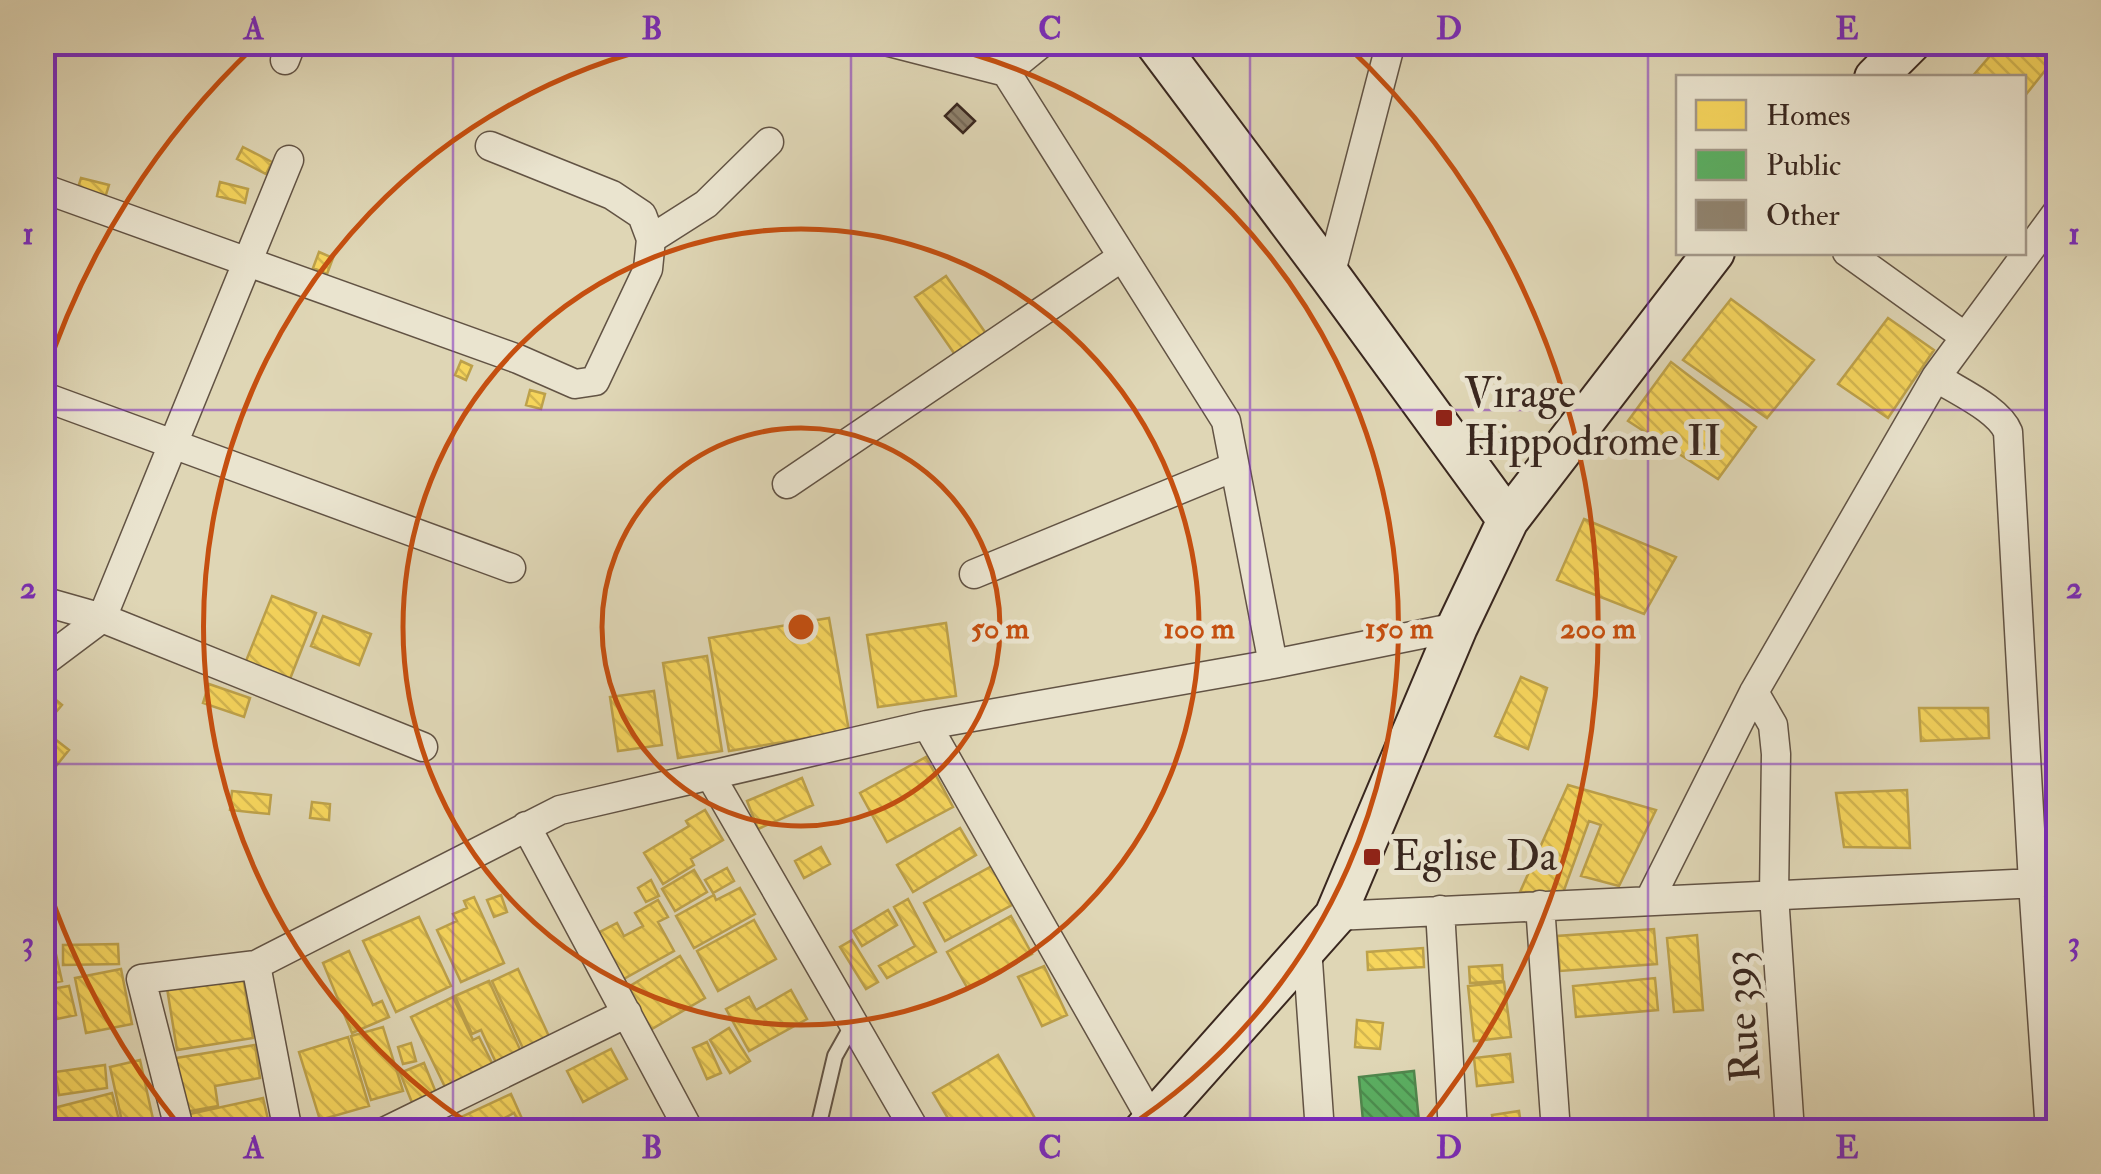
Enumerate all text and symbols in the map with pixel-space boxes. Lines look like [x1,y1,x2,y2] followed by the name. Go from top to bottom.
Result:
[242,9,265,49] text: A
[642,9,662,49] text: B
[1038,9,1062,49] text: C
[1436,9,1462,49] text: D
[1835,9,1859,49] text: E
[1676,75,2026,255] legend
[1766,97,1851,134] text: Homes
[1766,147,1841,184] text: Public
[1766,197,1840,234] text: Other
[22,214,34,254] text: 1
[2068,214,2080,254] text: 1
[1464,368,1721,468] place label: Virage Hippodrome II
[1433,407,1455,429] marker: Virage Hippodrome II
[20,568,36,608] text: 2
[2066,568,2082,608] text: 2
[783,609,819,645] centre of rings
[971,610,1030,647] text: 50 m
[1164,610,1235,647] text: 100 m
[1365,610,1434,647] text: 150 m
[1560,610,1636,647] text: 200 m
[1392,831,1558,883] place label: Eglise Da
[1361,846,1383,868] marker: Eglise Da
[22,923,34,963] text: 3
[2068,923,2080,963] text: 3
[1711,949,1773,1083] street label: Rue 393
[242,1128,265,1168] text: A
[642,1128,662,1168] text: B
[1038,1128,1062,1168] text: C
[1436,1128,1462,1168] text: D
[1835,1128,1859,1168] text: E

